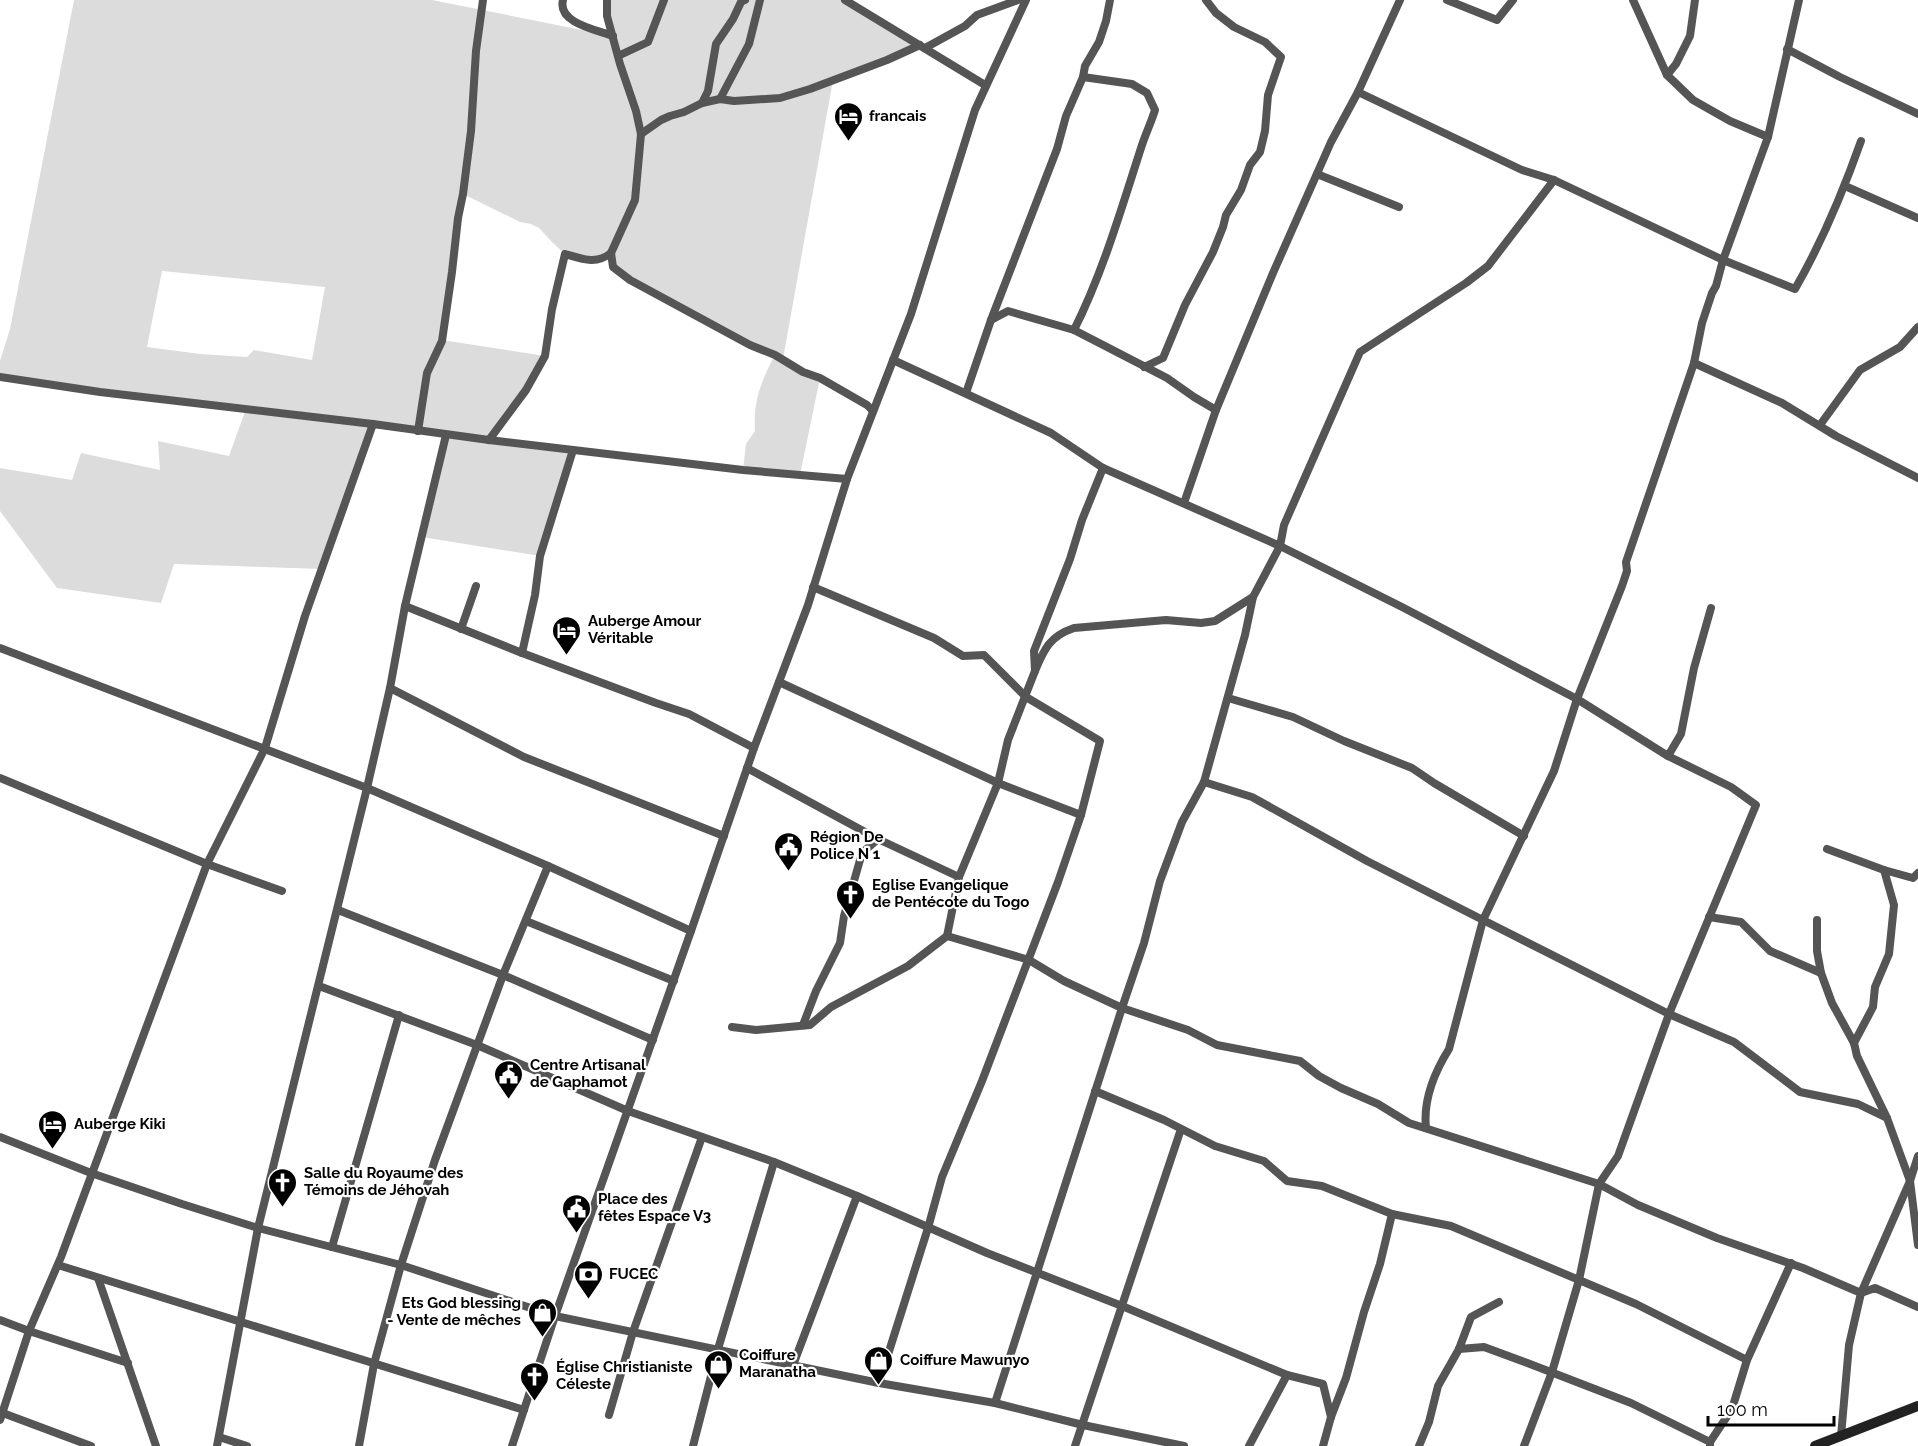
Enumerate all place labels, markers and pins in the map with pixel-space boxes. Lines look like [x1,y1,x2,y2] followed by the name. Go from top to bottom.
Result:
[832,100,864,142] hotel icon: francais
[869,107,926,125] place label: francais
[588,612,701,647] place label: Auberge Amour Véritable
[551,614,583,656] hotel icon: Auberge Amour Véritable
[810,828,884,863] place label: Région De Police N 1
[773,830,805,872] public building icon: Région De Police N 1
[872,876,1029,911] place label: Eglise Evangelique de Pentécote du Togo
[835,878,867,920] church icon: Eglise Evangelique de Pentécote du Togo
[530,1056,646,1091] place label: Centre Artisanal de Gaphamot
[493,1058,525,1100] public building icon: Centre Artisanal de Gaphamot
[37,1108,69,1150] hotel icon: Auberge Kiki
[74,1115,166,1133] place label: Auberge Kiki
[304,1164,463,1199] place label: Salle du Royaume des Témoins de Jéhovah
[267,1166,299,1208] church icon: Salle du Royaume des Témoins de Jéhovah
[598,1190,711,1225] place label: Place des fêtes Espace V3
[561,1192,593,1234] public building icon: Place des fêtes Espace V3
[572,1258,604,1300] bank icon: FUCEC
[609,1265,658,1283] place label: FUCEC
[387,1294,521,1329] place label: Ets God blessing - Vente de mêches
[526,1296,558,1338] shop icon: Ets God blessing - Vente de mêches
[863,1344,895,1386] shop icon: Coiffure Mawunyo
[739,1346,816,1381] place label: Coiffure Maranatha
[702,1348,734,1390] shop icon: Coiffure Maranatha
[900,1351,1029,1369] place label: Coiffure Mawunyo
[556,1358,692,1393] place label: Église Christianiste Céleste
[519,1360,551,1402] church icon: Église Christianiste Céleste

